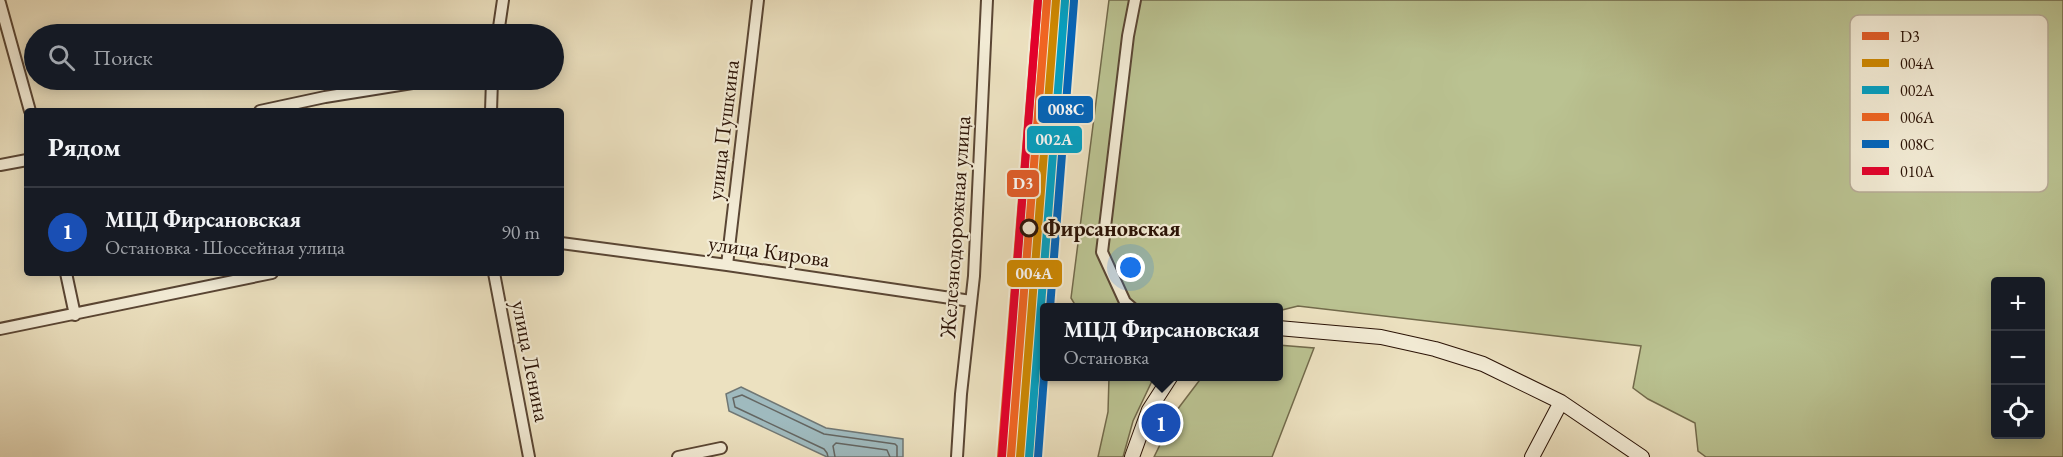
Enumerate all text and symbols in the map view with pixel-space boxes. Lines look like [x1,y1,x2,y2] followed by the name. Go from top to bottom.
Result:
[1850,15,2048,192] legend
[24,24,564,90] search box
[1900,26,1920,47] text: D3
[45,41,78,74] icon: search
[93,43,153,72] text: Поиск
[1900,53,1935,74] text: 004А
[700,58,746,202] street label: улица Пушкина
[1900,80,1935,101] text: 002А
[1037,95,1094,124] line badge: 008С
[1048,99,1084,120] text: 008С
[1900,107,1935,128] text: 006А
[933,115,977,340] street label: Железнодорожная улица
[1026,125,1083,154] line badge: 002А
[1036,129,1073,150] text: 002А
[48,130,121,164] text: Рядом
[1900,134,1934,155] text: 008С
[1900,161,1935,182] text: 010А
[1006,169,1040,198] line badge: D3
[1013,173,1033,194] text: D3
[105,205,301,234] text: МЦД Фирсановская
[1043,214,1181,243] place label: Фирсановская
[62,219,73,245] text: 1
[501,219,540,245] text: 90 m
[1020,219,1038,237] marker: Фирсановская
[706,228,832,274] street label: улица Кирова
[105,234,345,260] text: Остановка · Шоссейная улица
[1116,253,1145,282] your location
[1006,259,1063,288] line badge: 004А
[1016,263,1053,284] text: 004А
[1991,277,2045,439] map controls
[1991,277,2045,331] button: +
[505,298,557,425] street label: улица Ленина
[1040,303,1283,381] popup
[1064,315,1259,344] text: МЦД Фирсановская
[1991,331,2045,385] button: −
[1064,344,1149,370] text: Остановка
[1991,385,2045,439] button: locate
[1142,400,1180,446] pin: 1

